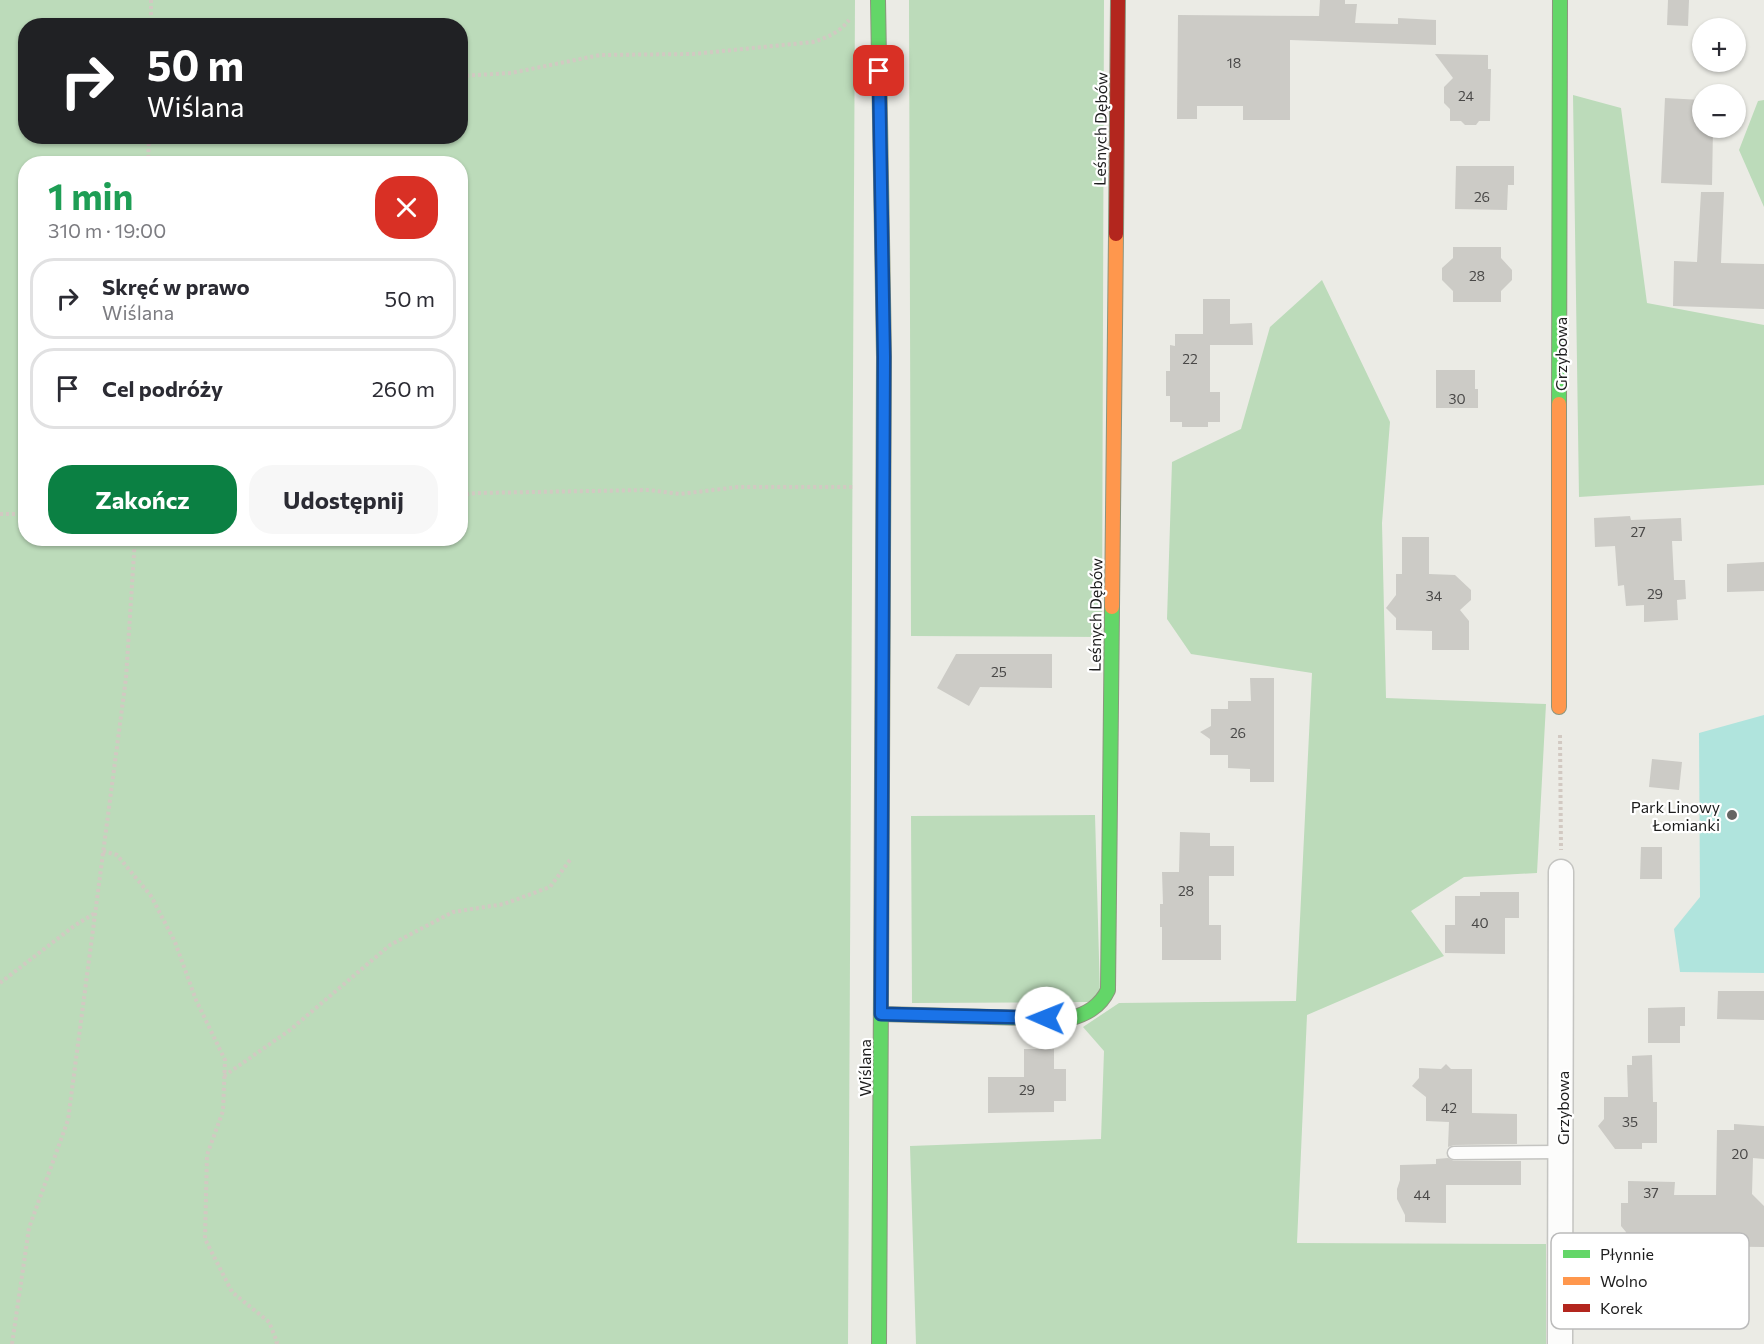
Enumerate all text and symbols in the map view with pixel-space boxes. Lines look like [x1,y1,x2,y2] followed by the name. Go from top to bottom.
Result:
[1692,18,1746,138] map controls
[1692,18,1746,72] button: +
[147,38,244,90] text: 50 m
[48,42,126,120] icon: right
[853,45,904,96] pin
[862,54,895,87] icon: arrive
[1227,54,1241,71] house number: 18
[1090,72,1110,186] street label: Leśnych Dębów
[1692,84,1746,138] button: −
[1458,87,1475,104] house number: 24
[147,90,244,123] text: Wiślana
[48,173,133,217] text: 1 min
[375,176,438,239] button: close
[1474,188,1490,205] house number: 26
[48,218,166,242] text: 310 m · 19:00
[1469,267,1485,284] house number: 28
[102,273,250,300] text: Skręć w prawo
[51,282,84,315] icon: right
[385,285,435,312] text: 50 m
[102,300,174,324] text: Wiślana
[1551,317,1570,391] street label: Grzybowa
[1182,350,1198,367] house number: 22
[51,372,84,405] icon: arrive
[102,375,223,402] text: Cel podróży
[372,375,435,402] text: 260 m
[1448,390,1466,407] house number: 30
[48,465,237,534] button: Zakończ
[249,465,438,534] button: Udostępnij
[1630,523,1646,540] house number: 27
[1085,558,1105,672] street label: Leśnych Dębów
[1647,585,1663,602] house number: 29
[1426,587,1443,604] house number: 34
[991,663,1007,680] house number: 25
[1230,724,1246,741] house number: 26
[1631,797,1720,834] place label: Park Linowy Łomianki
[1725,808,1739,822] marker: Park Linowy Łomianki
[1178,882,1194,899] house number: 28
[1471,914,1489,931] house number: 40
[1014,986,1078,1050] position arrow
[855,1039,874,1097] street label: Wiślana
[1553,1071,1572,1145] street label: Grzybowa
[1019,1081,1035,1098] house number: 29
[1441,1099,1457,1116] house number: 42
[1622,1113,1638,1130] house number: 35
[1732,1145,1748,1162] house number: 20
[1643,1184,1659,1201] house number: 37
[1414,1186,1431,1203] house number: 44
[1551,1233,1749,1329] legend
[1600,1244,1654,1263] text: Płynnie
[1600,1271,1648,1290] text: Wolno
[1600,1298,1643,1317] text: Korek

